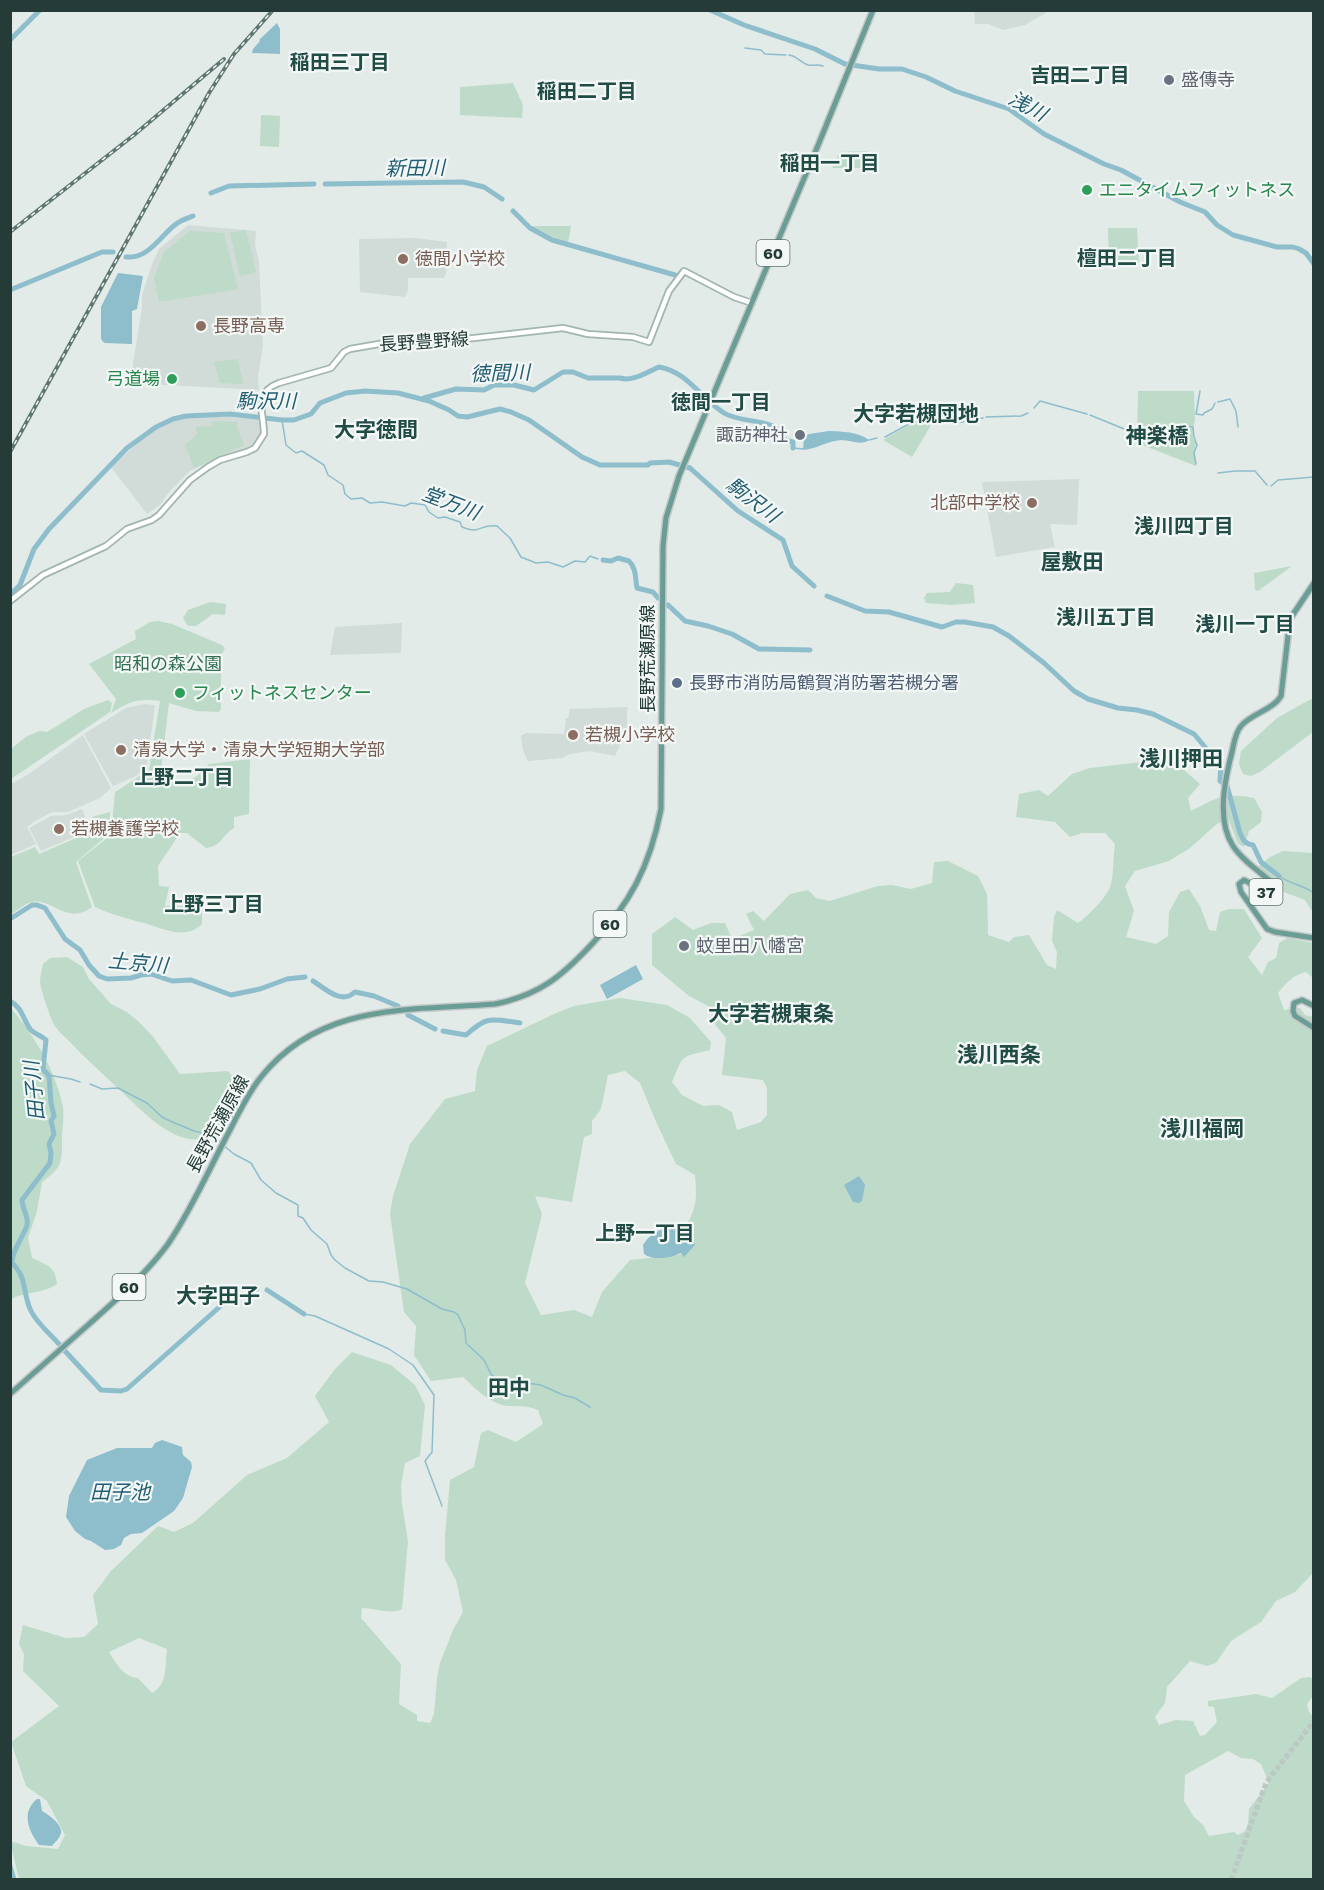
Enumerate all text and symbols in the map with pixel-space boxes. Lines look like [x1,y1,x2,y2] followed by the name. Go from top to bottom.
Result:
[290,50,390,74] district label: 稲田三丁目
[1030,63,1130,87] district label: 吉田二丁目
[1181,69,1235,90] place label: 盛傳寺
[1162,73,1176,87] marker: 盛傳寺
[537,79,637,103] district label: 稲田二丁目
[1005,86,1053,127] water label: 浅川
[780,151,880,175] district label: 稲田一丁目
[385,155,447,181] water label: 新田川
[1099,179,1295,200] place label: エニタイムフィットネス
[1080,183,1094,197] marker: エニタイムフィットネス
[756,240,790,266] road number: 60
[1077,246,1177,270] district label: 檀田二丁目
[415,248,505,269] place label: 徳間小学校
[396,252,410,266] marker: 徳間小学校
[213,315,285,336] place label: 長野高専
[194,319,208,333] marker: 長野高専
[378,328,470,355] street label: 長野豊野線
[470,360,532,386] water label: 徳間川
[106,368,160,389] place label: 弓道場
[165,372,179,386] marker: 弓道場
[236,389,298,413] water label: 駒沢川
[671,390,771,414] district label: 徳間一丁目
[853,401,979,426] district label: 大字若槻団地
[334,417,418,442] district label: 大字徳間
[1126,423,1189,448] district label: 神楽橋
[716,424,788,445] place label: 諏訪神社
[793,428,807,442] marker: 諏訪神社
[722,472,786,529] water label: 駒沢川
[419,481,485,526] water label: 堂万川
[930,492,1020,513] place label: 北部中学校
[1025,496,1039,510] marker: 北部中学校
[1134,514,1234,538] district label: 浅川四丁目
[1041,549,1104,574] district label: 屋敷田
[637,605,658,713] street label: 長野荒瀬原線
[1056,605,1156,629] district label: 浅川五丁目
[1195,612,1295,636] district label: 浅川一丁目
[114,653,222,674] park label: 昭和の森公園
[689,672,959,693] place label: 長野市消防局鶴賀消防署若槻分署
[670,676,684,690] marker: 長野市消防局鶴賀消防署若槻分署
[192,682,372,703] place label: フィットネスセンター
[173,686,187,700] marker: フィットネスセンター
[585,724,675,745] place label: 若槻小学校
[566,728,580,742] marker: 若槻小学校
[133,739,385,760] place label: 清泉大学・清泉大学短期大学部
[114,743,128,757] marker: 清泉大学・清泉大学短期大学部
[1139,746,1223,771] district label: 浅川押田
[134,765,234,789] district label: 上野二丁目
[71,818,179,839] place label: 若槻養護学校
[52,822,66,836] marker: 若槻養護学校
[1250,879,1282,905] road number: 37
[164,892,264,916] district label: 上野三丁目
[594,911,626,937] road number: 60
[696,935,804,956] place label: 蚊里田八幡宮
[677,939,691,953] marker: 蚊里田八幡宮
[107,948,171,978] water label: 土京川
[708,1001,834,1026] district label: 大字若槻東条
[957,1042,1041,1067] district label: 浅川西条
[19,1058,49,1122] water label: 田子川
[182,1071,253,1176] street label: 長野荒瀬原線
[1160,1116,1244,1141] district label: 浅川福岡
[595,1221,695,1245] district label: 上野一丁目
[112,1274,146,1300] road number: 60
[176,1283,260,1308] district label: 大字田子
[488,1375,530,1400] district label: 田中
[90,1480,152,1504] water label: 田子池

